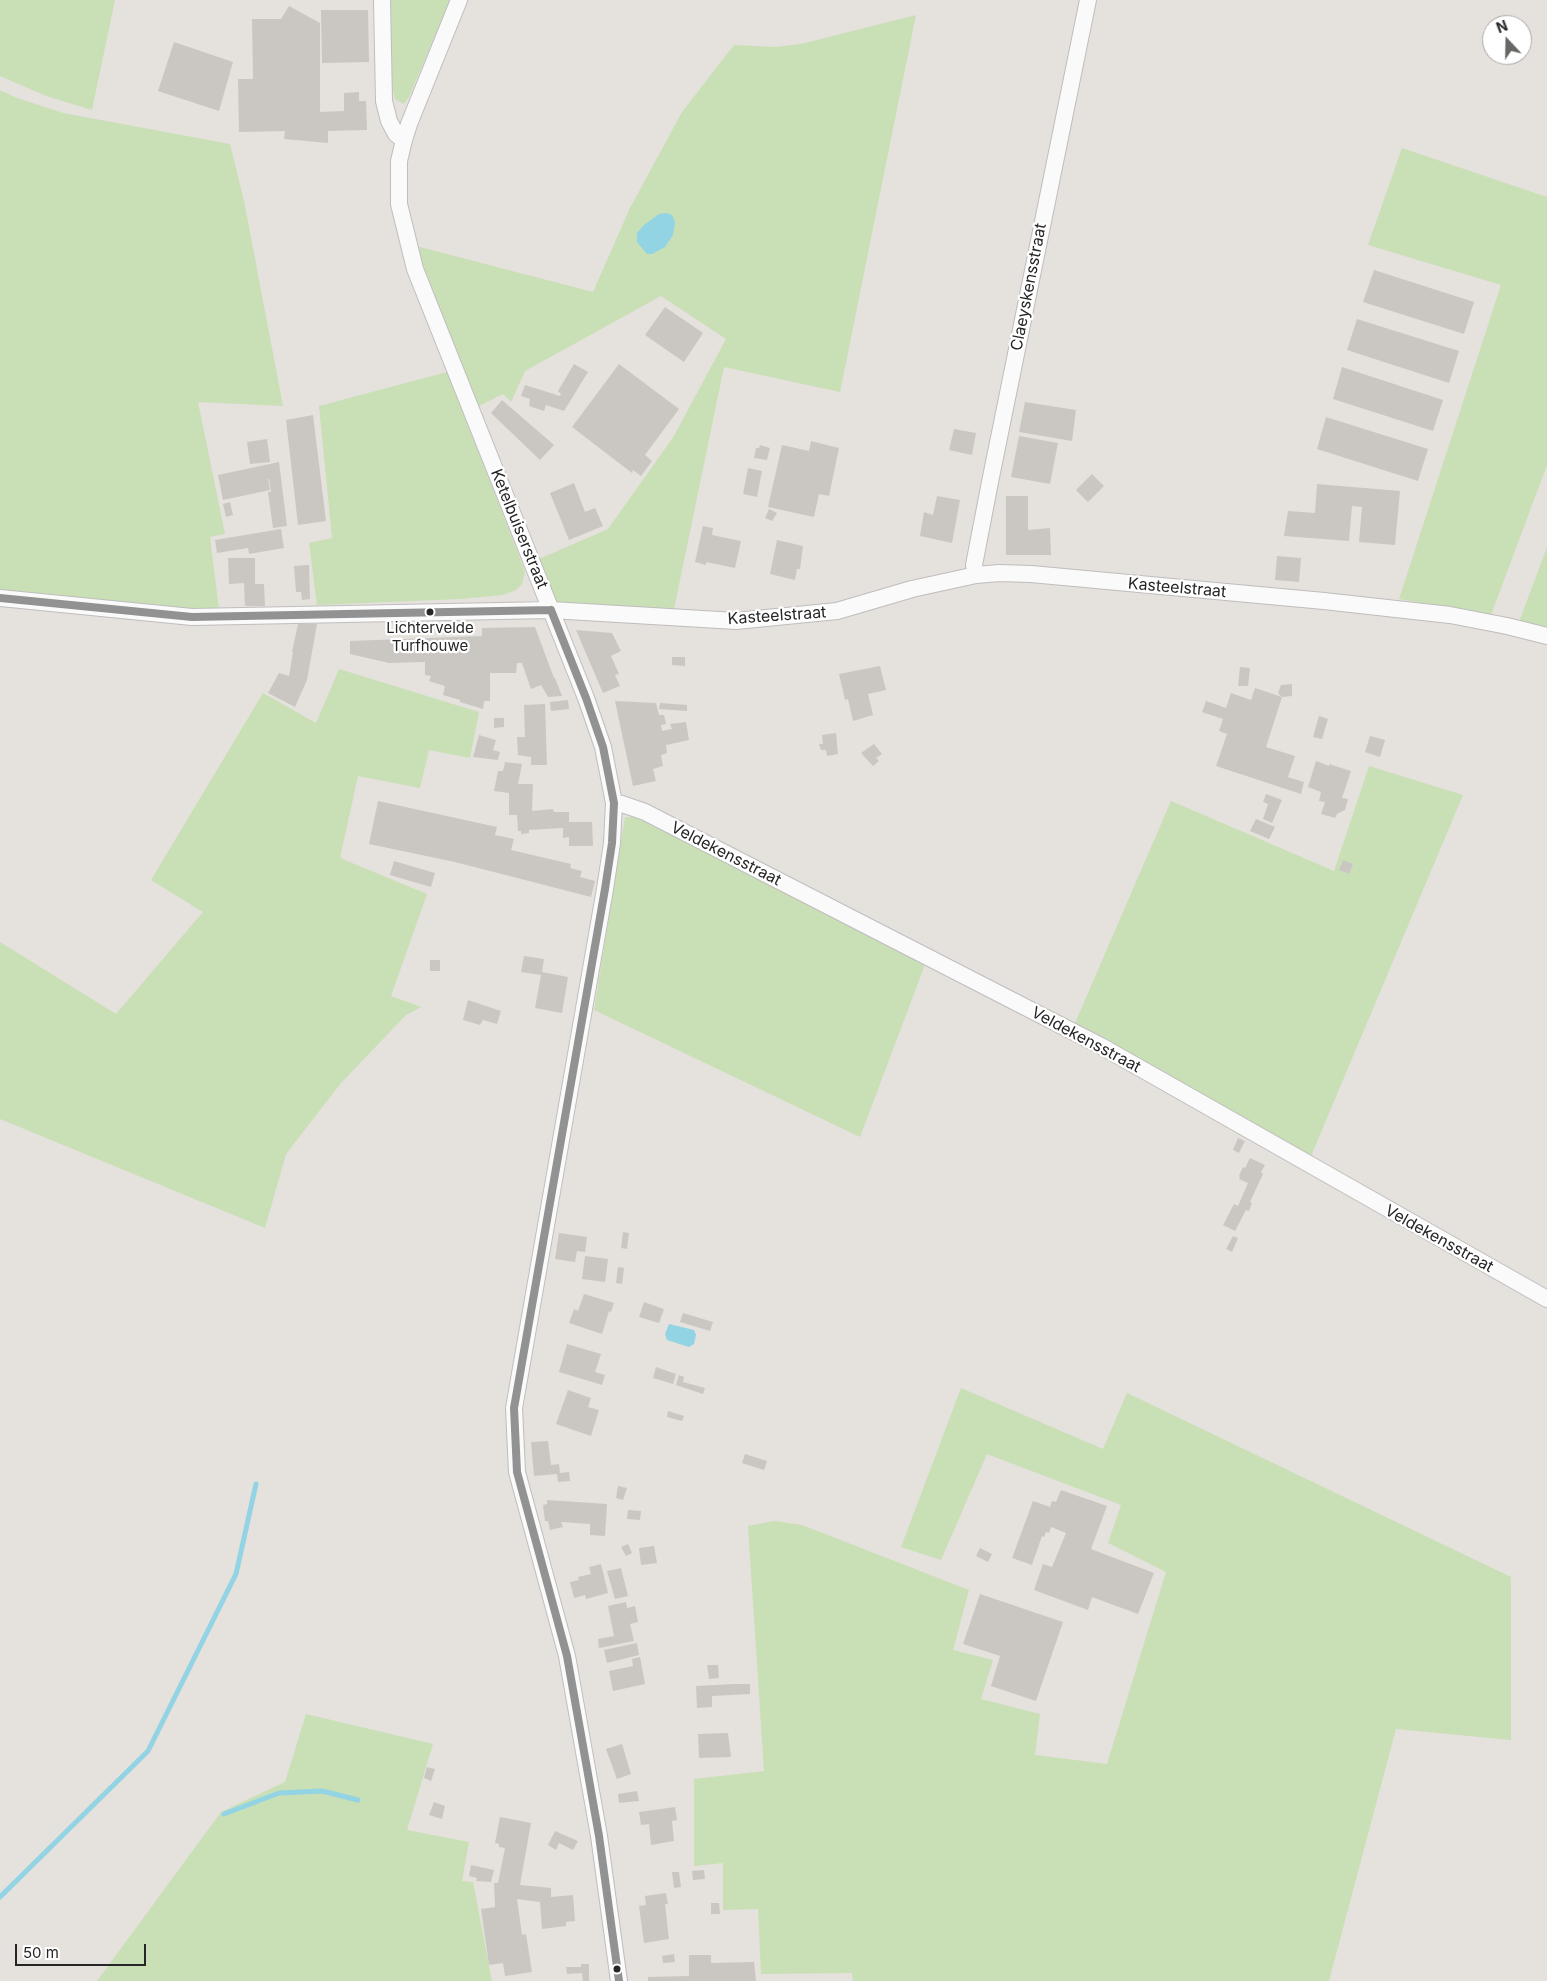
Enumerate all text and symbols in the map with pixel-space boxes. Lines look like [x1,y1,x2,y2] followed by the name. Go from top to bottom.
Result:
[1482,15,1532,65] north arrow
[1494,17,1510,36] text: N
[1007,222,1051,352] street label: Claeyskensstraat
[486,466,552,592] street label: Ketelbuiserstraat
[1127,574,1227,602] street label: Kasteelstraat
[727,603,827,629] street label: Kasteelstraat
[425,607,435,617] marker: Lichtervelde Turfhouwe
[386,619,474,654] place label: Lichtervelde Turfhouwe
[668,818,784,890] street label: Veldekensstraat
[1028,1003,1144,1077] street label: Veldekensstraat
[1381,1201,1497,1277] street label: Veldekensstraat
[18,1934,149,1966] scale bar
[23,1943,59,1962] text: 50 m
[612,1964,622,1974] unlabelled marker

